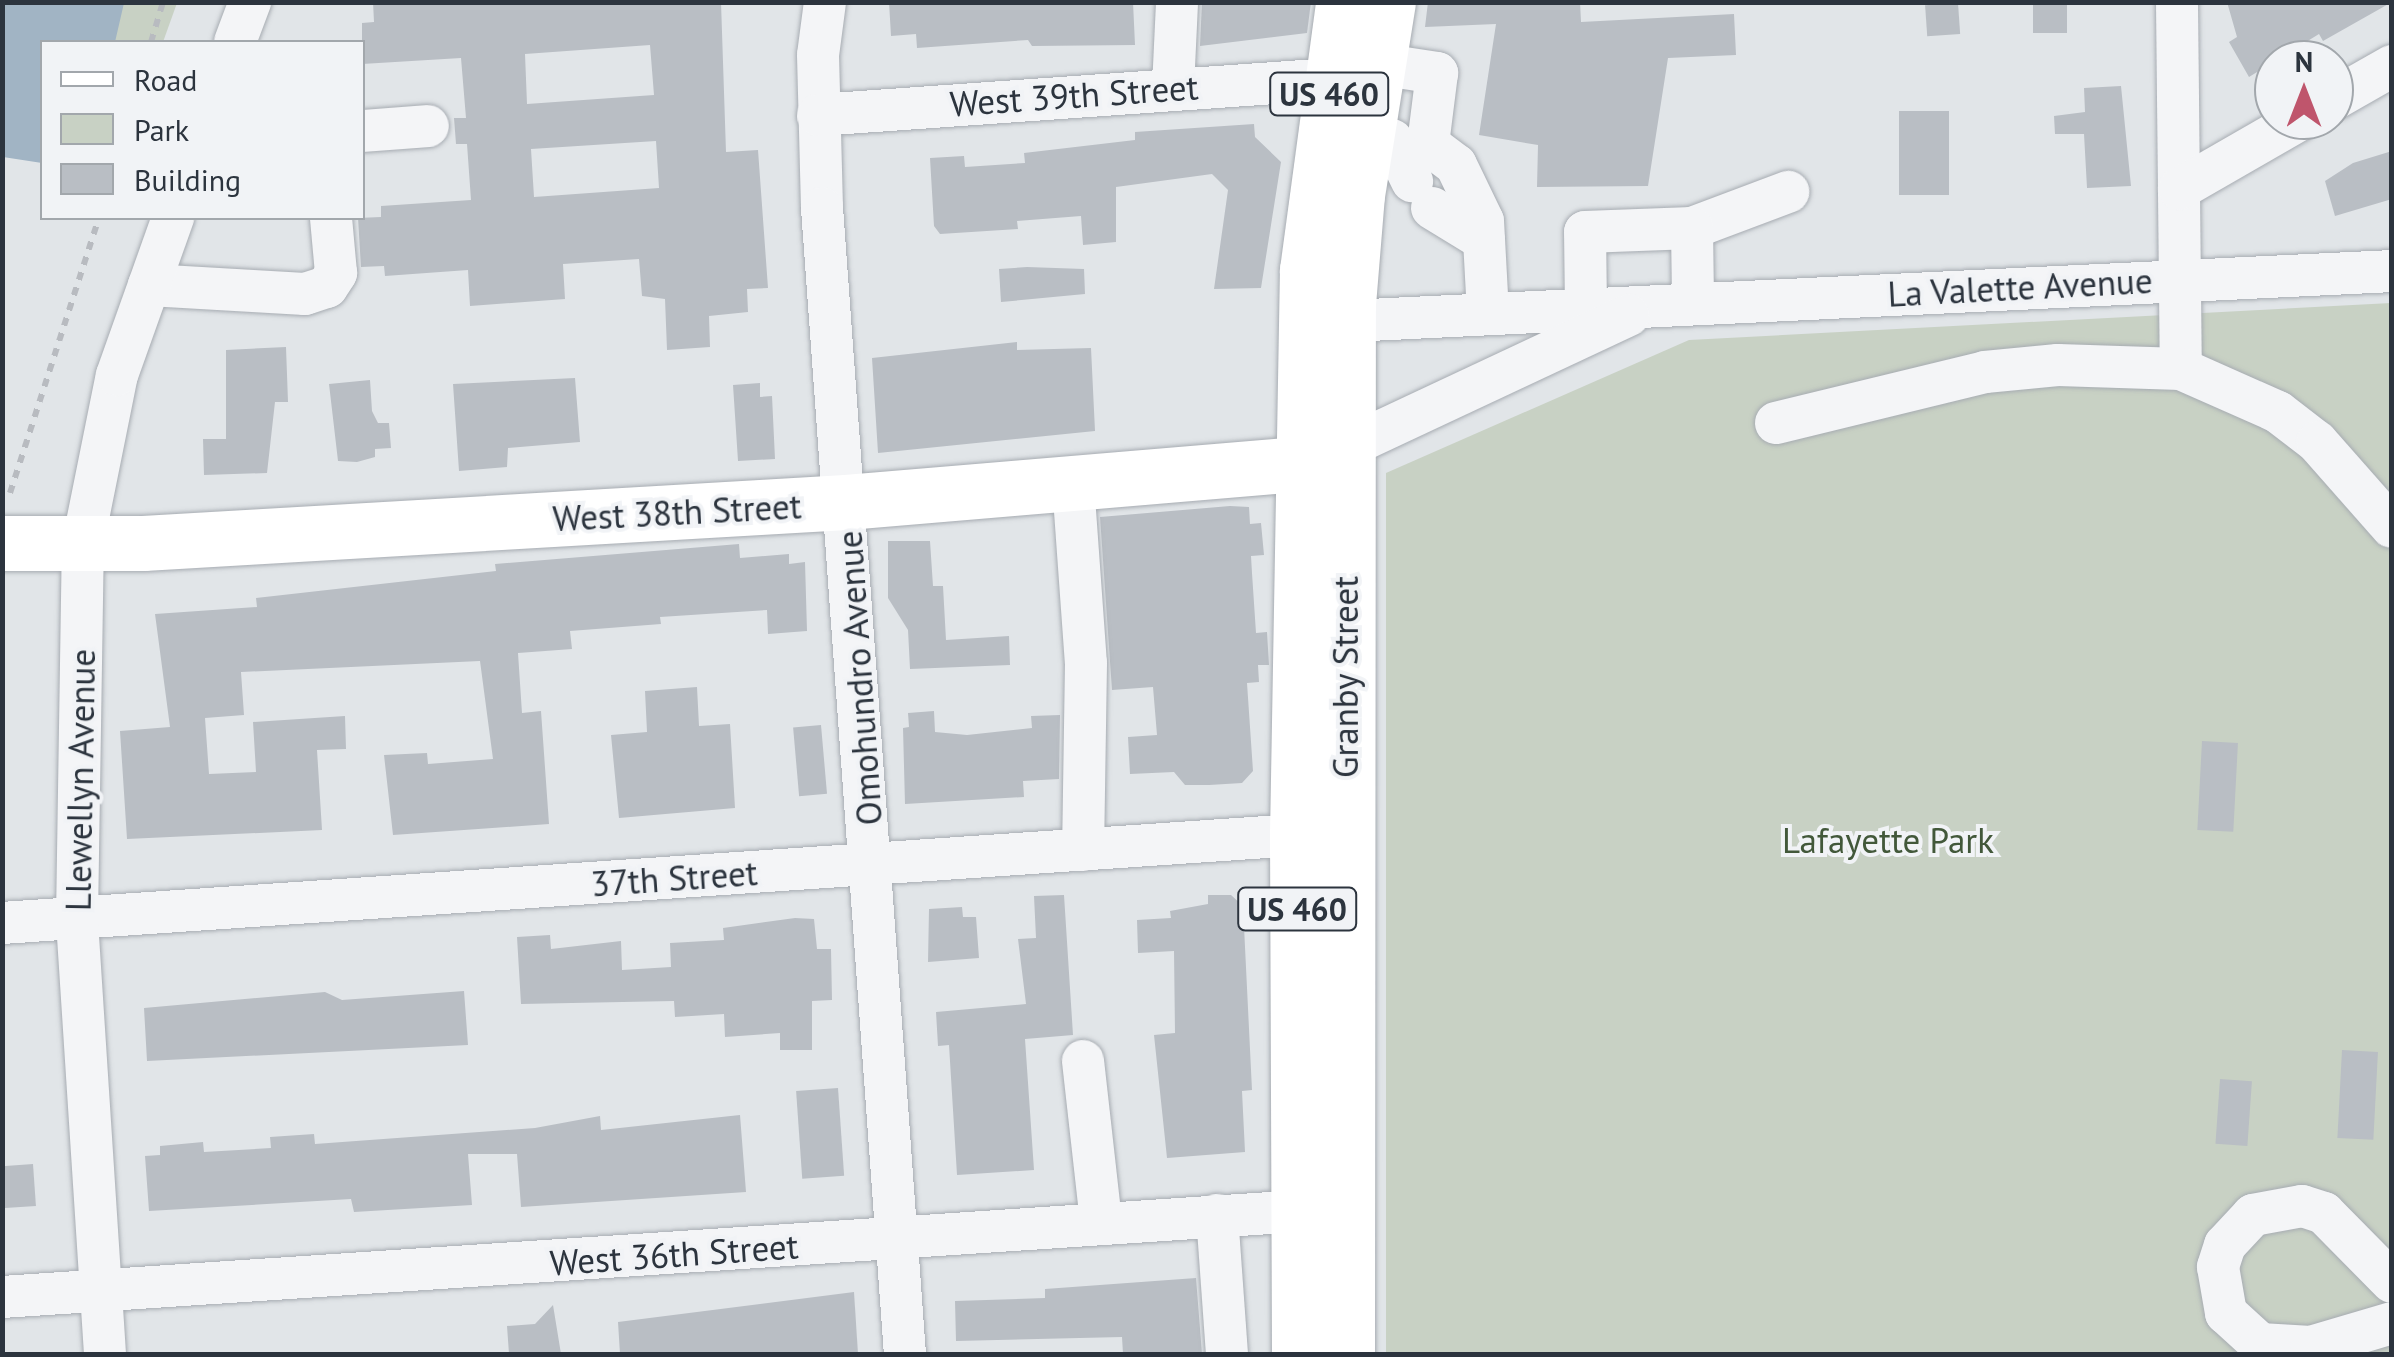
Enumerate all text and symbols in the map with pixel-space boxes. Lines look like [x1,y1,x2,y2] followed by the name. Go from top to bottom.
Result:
[40,40,365,220] legend
[2254,40,2354,140] north arrow
[2295,43,2313,80] text: N
[134,60,198,99] text: Road
[948,65,1200,125] street label: West 39th Street
[1269,67,1389,121] road number: US 460
[134,110,189,149] text: Park
[134,160,241,199] text: Building
[1885,259,2155,315] street label: La Valette Avenue
[552,485,802,539] street label: West 38th Street
[828,529,890,827] street label: Omohundro Avenue
[1324,575,1366,779] street label: Granby Street
[57,648,103,912] street label: Llewellyn Avenue
[1782,819,1994,861] park label: Lafayette Park
[589,851,759,905] street label: 37th Street
[1237,882,1357,936] road number: US 460
[548,1224,800,1284] street label: West 36th Street

